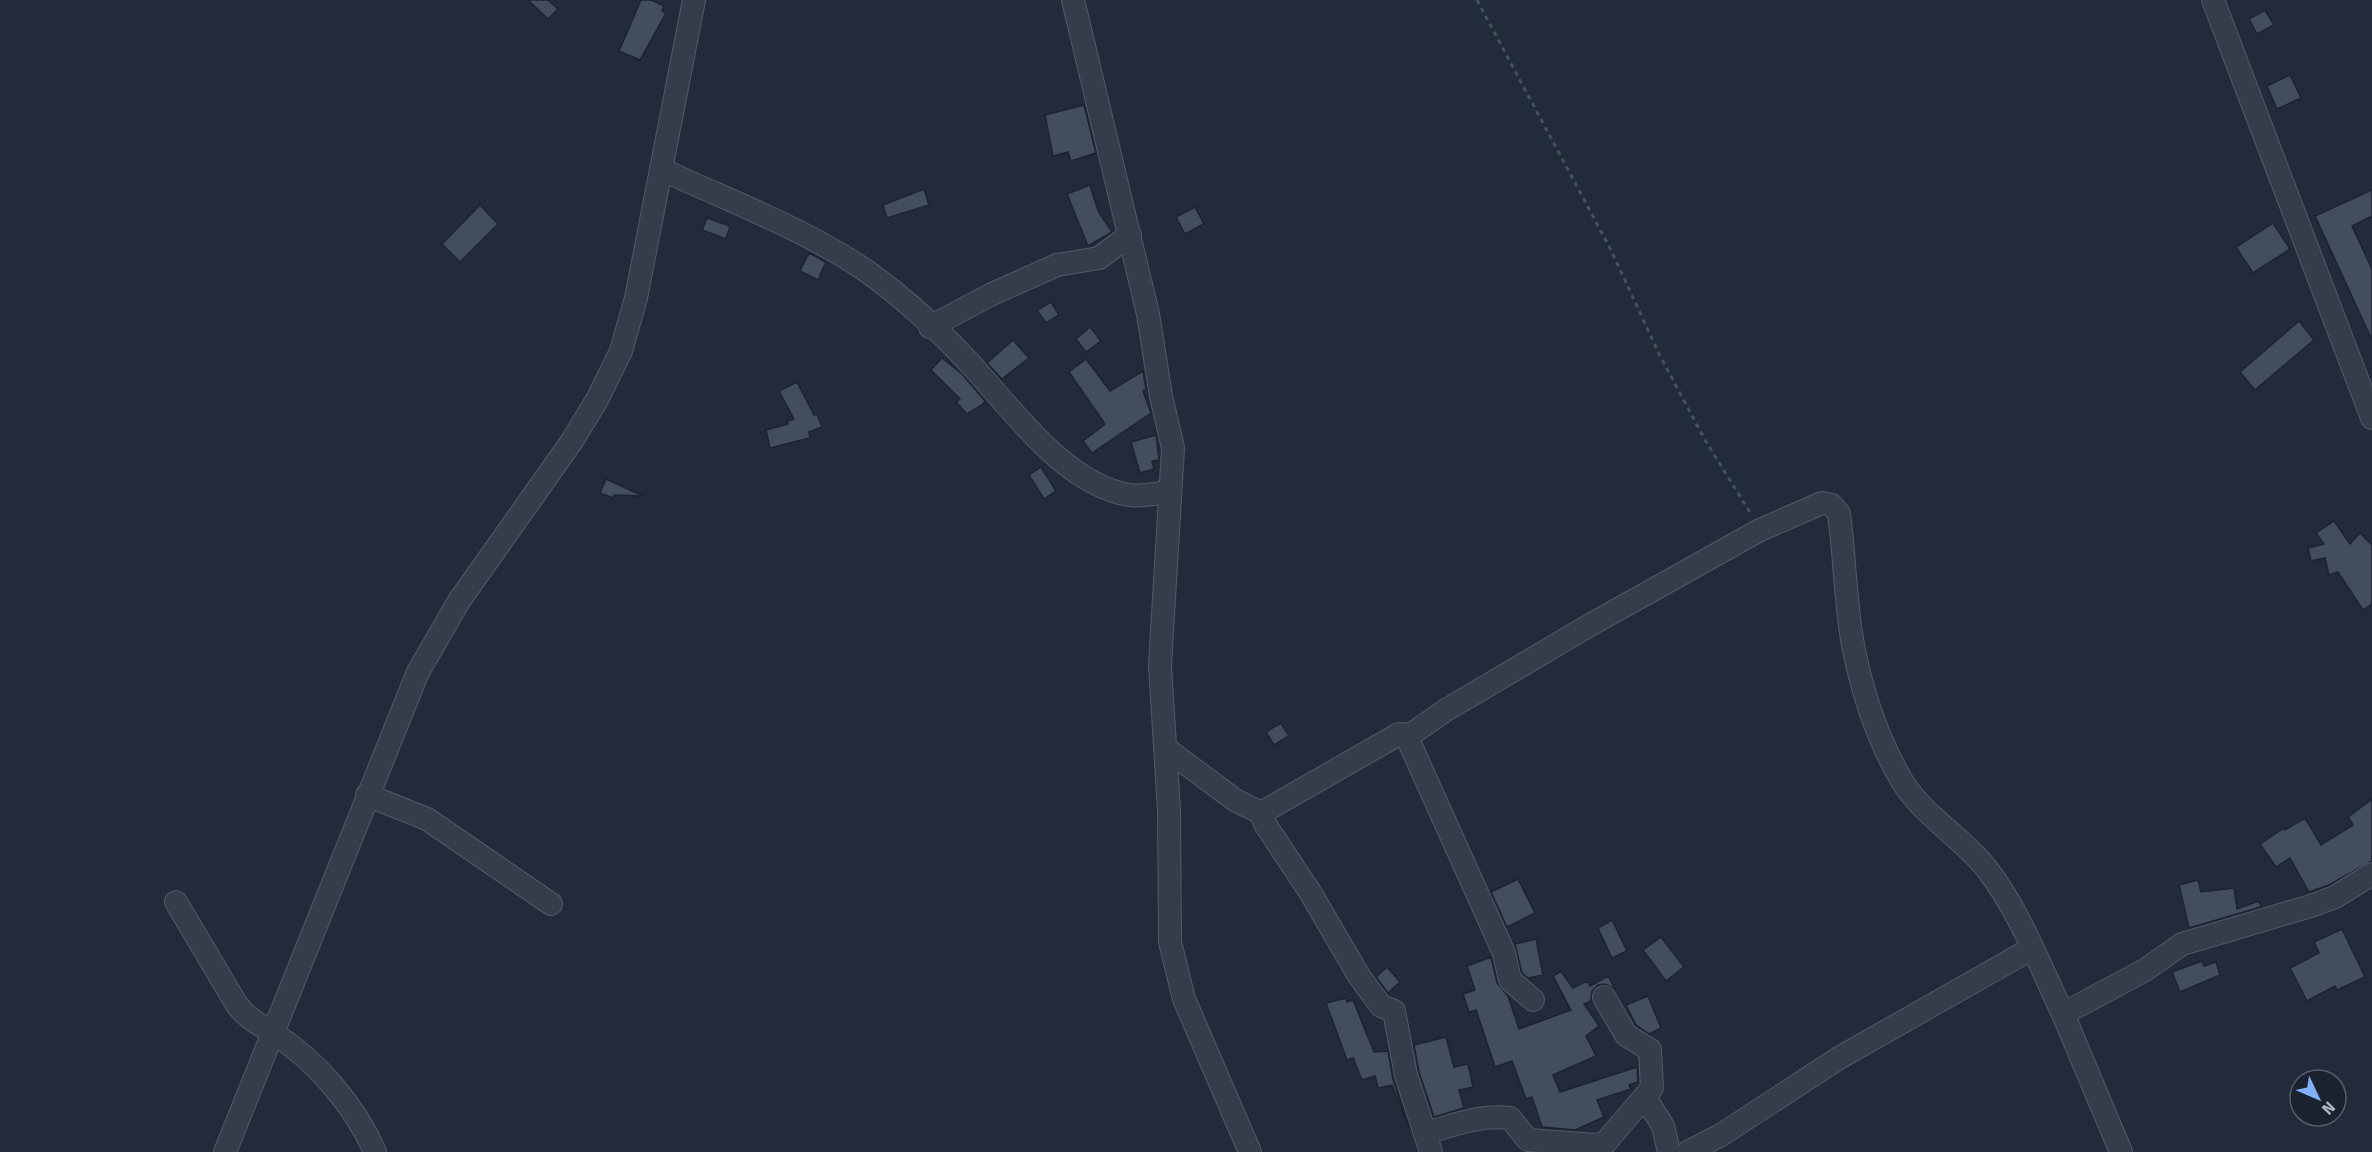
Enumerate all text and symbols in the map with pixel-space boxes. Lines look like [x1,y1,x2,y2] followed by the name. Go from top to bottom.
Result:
[2288,1068,2348,1128] north arrow
[2318,1098,2339,1118] text: N

